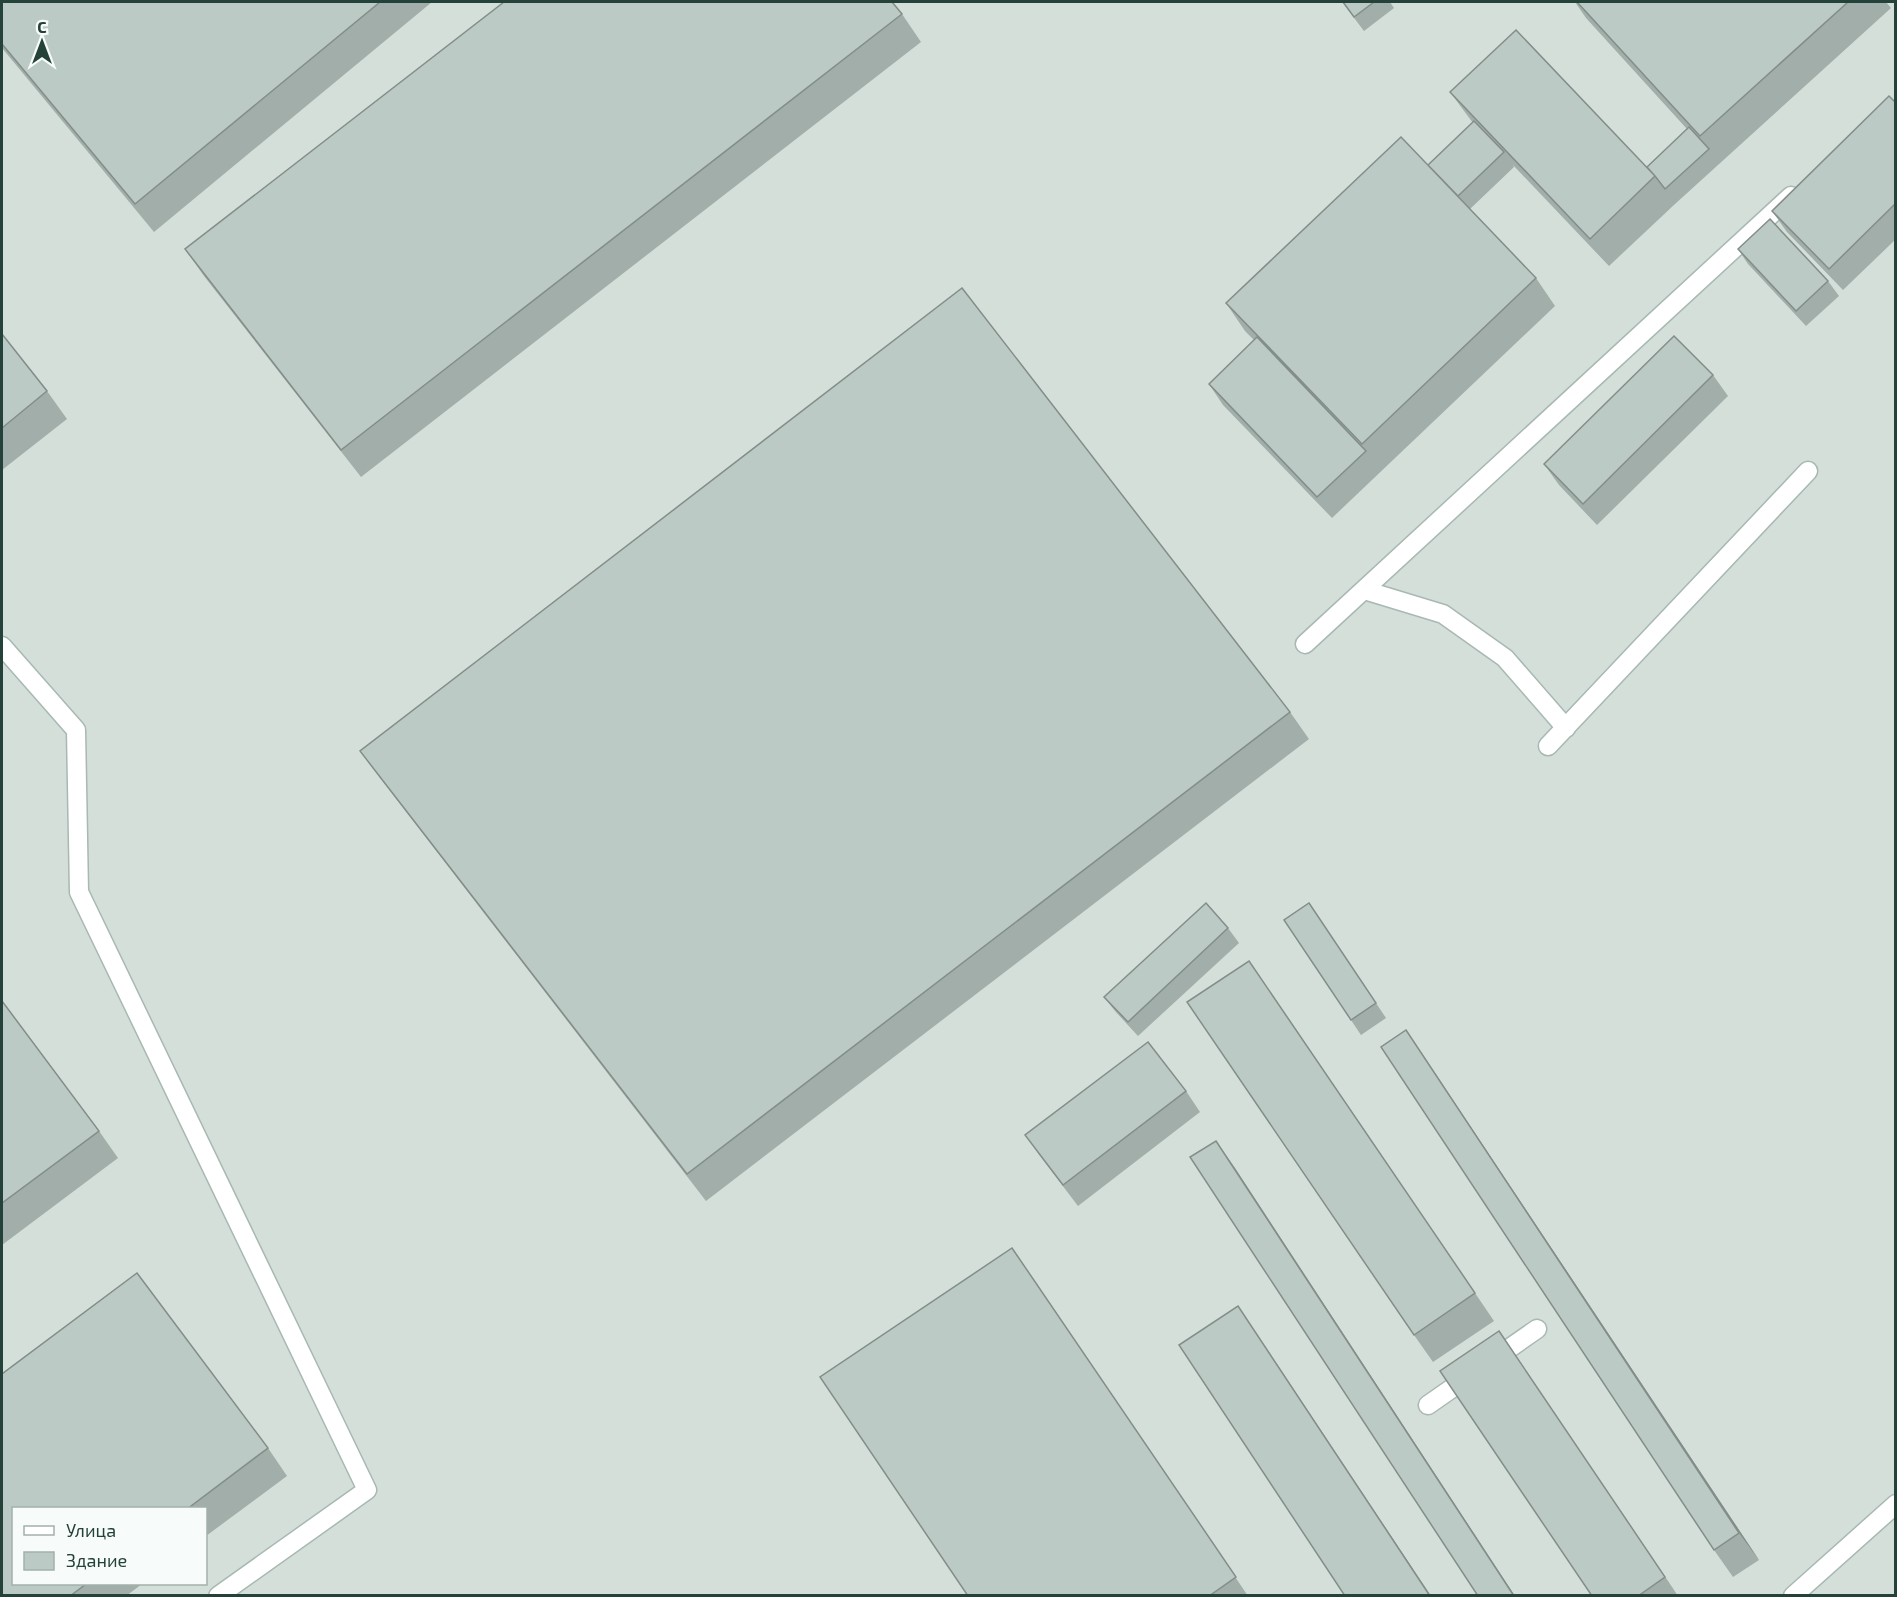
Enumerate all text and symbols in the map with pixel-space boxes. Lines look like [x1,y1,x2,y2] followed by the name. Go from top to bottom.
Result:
[12,12,72,72] north arrow
[37,17,47,36] text: С
[12,1507,207,1585] legend
[66,1519,116,1541] text: Улица
[66,1549,127,1571] text: Здание

